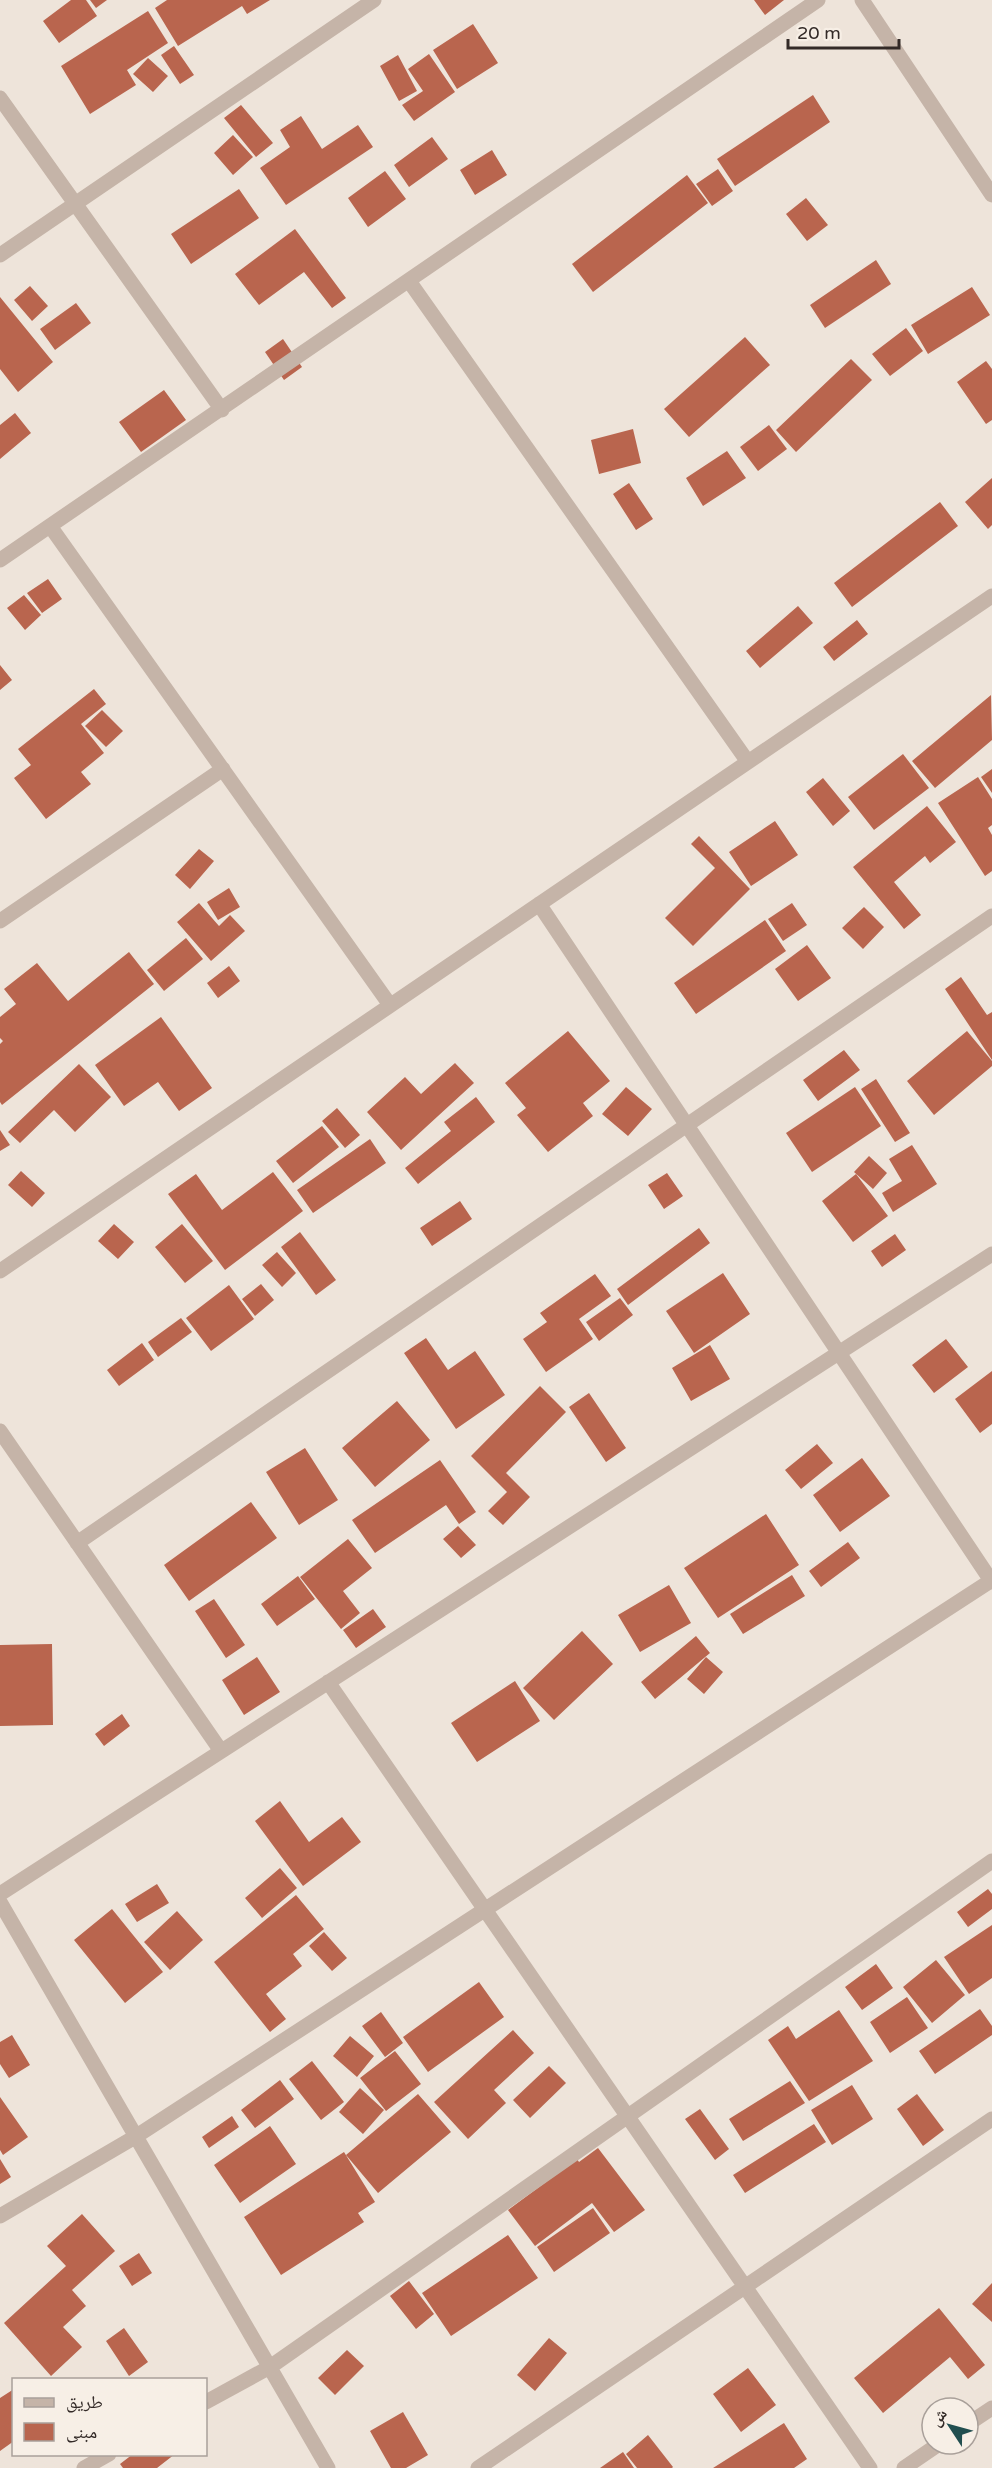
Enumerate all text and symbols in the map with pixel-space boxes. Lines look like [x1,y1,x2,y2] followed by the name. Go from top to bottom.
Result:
[788,12,899,50] scale bar
[797,22,841,44] text: 20 m
[12,2378,207,2456] legend
[66,2391,103,2413] text: طريق
[920,2396,980,2456] north arrow
[926,2405,952,2431] text: ش
[66,2421,97,2443] text: مبنى

